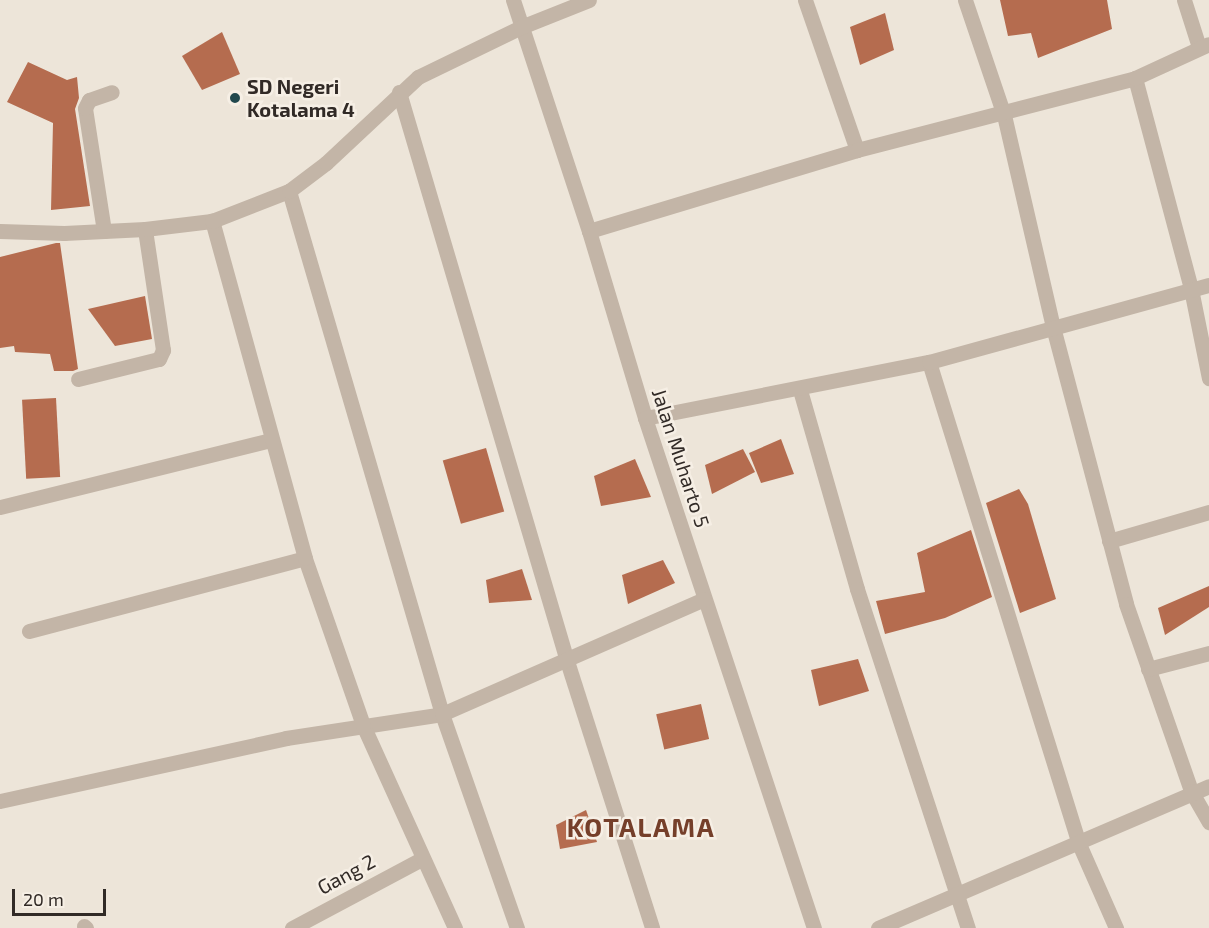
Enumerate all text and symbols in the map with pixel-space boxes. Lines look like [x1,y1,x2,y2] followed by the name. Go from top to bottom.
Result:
[247,74,355,121] place label: SD Negeri Kotalama 4
[228,91,242,105] marker: SD Negeri Kotalama 4
[647,386,715,530] street label: Jalan Muharto 5
[567,811,715,843] district label: KOTALAMA
[313,849,379,899] street label: Gang 2
[15,877,110,915] scale bar
[23,888,64,910] text: 20 m

